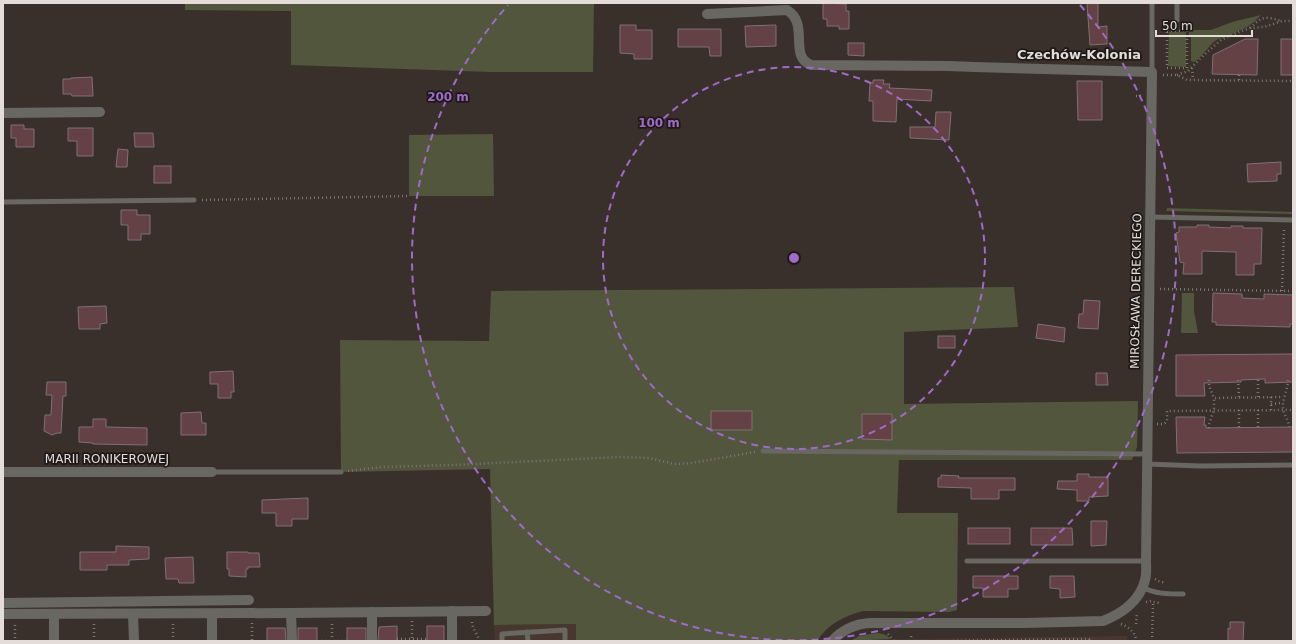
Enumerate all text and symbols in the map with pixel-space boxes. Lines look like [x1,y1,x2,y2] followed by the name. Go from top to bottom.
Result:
[1156,12,1252,38] scale bar
[1162,19,1193,33] text: 50 m
[1017,47,1141,62] district label: Czechów-Kolonia
[427,90,469,104] text: 200 m
[638,116,680,130] text: 100 m
[1128,213,1144,369] street label: MIROSŁAWA DERECKIEGO
[787,251,801,265] centre of rings
[45,452,169,466] street label: MARII RONIKEROWEJ

